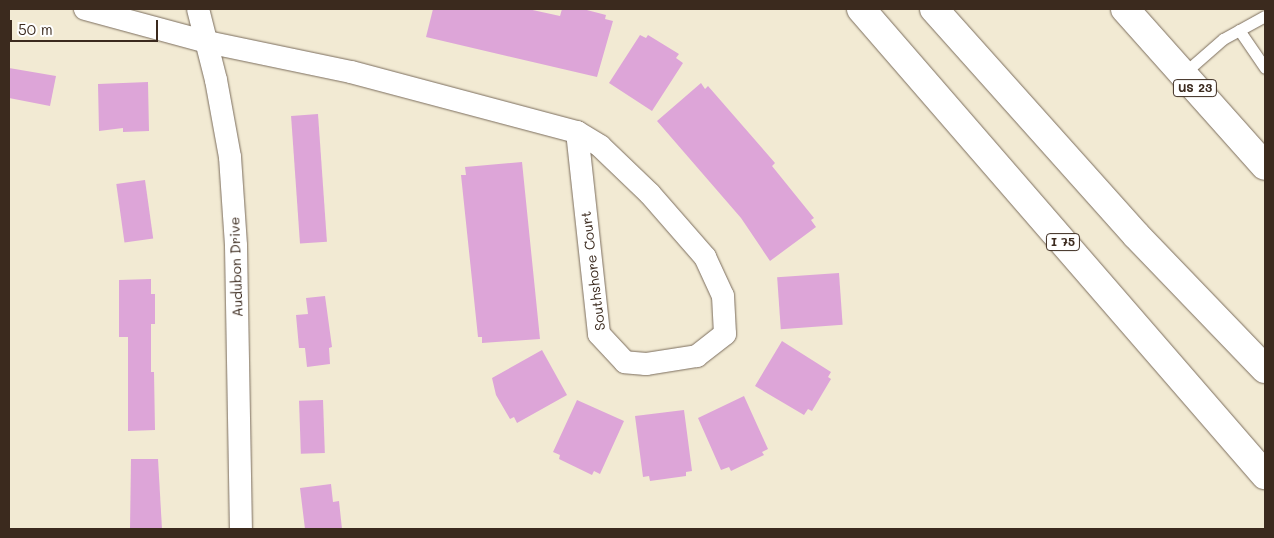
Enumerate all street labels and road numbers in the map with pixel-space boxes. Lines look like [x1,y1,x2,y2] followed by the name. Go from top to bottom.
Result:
[1172,78,1218,98] road number: US 23
[577,210,609,332] street label: Southshore Court
[226,217,246,317] street label: Audubon Drive
[1046,232,1080,252] road number: I 75

